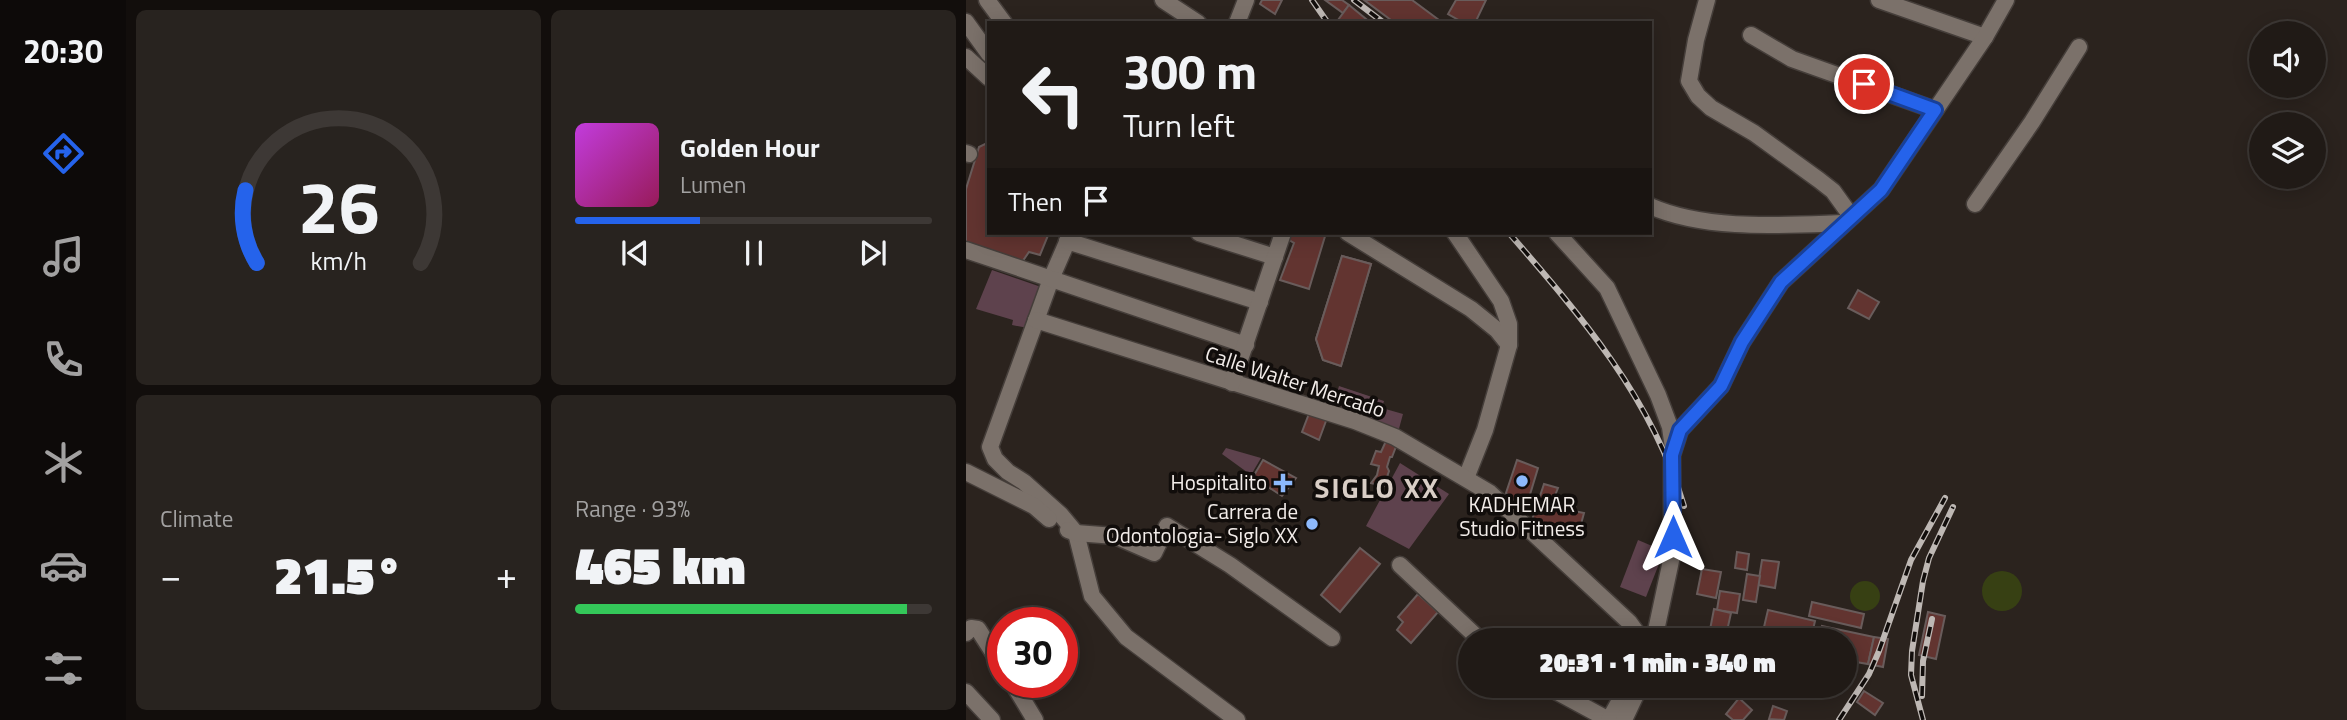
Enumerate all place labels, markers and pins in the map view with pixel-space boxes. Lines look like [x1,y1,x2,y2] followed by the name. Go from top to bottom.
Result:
[1834,54,1894,114] pin
[1171,466,1267,498] place label: Hospitalito
[1273,473,1293,493] marker: Hospitalito
[1514,473,1530,489] marker: KADHEMAR Studio Fitness
[1459,488,1585,544] place label: KADHEMAR Studio Fitness
[1106,495,1298,551] place label: Carrera de Odontologia- Siglo XX
[1304,516,1320,532] marker: Carrera de Odontologia- Siglo XX

